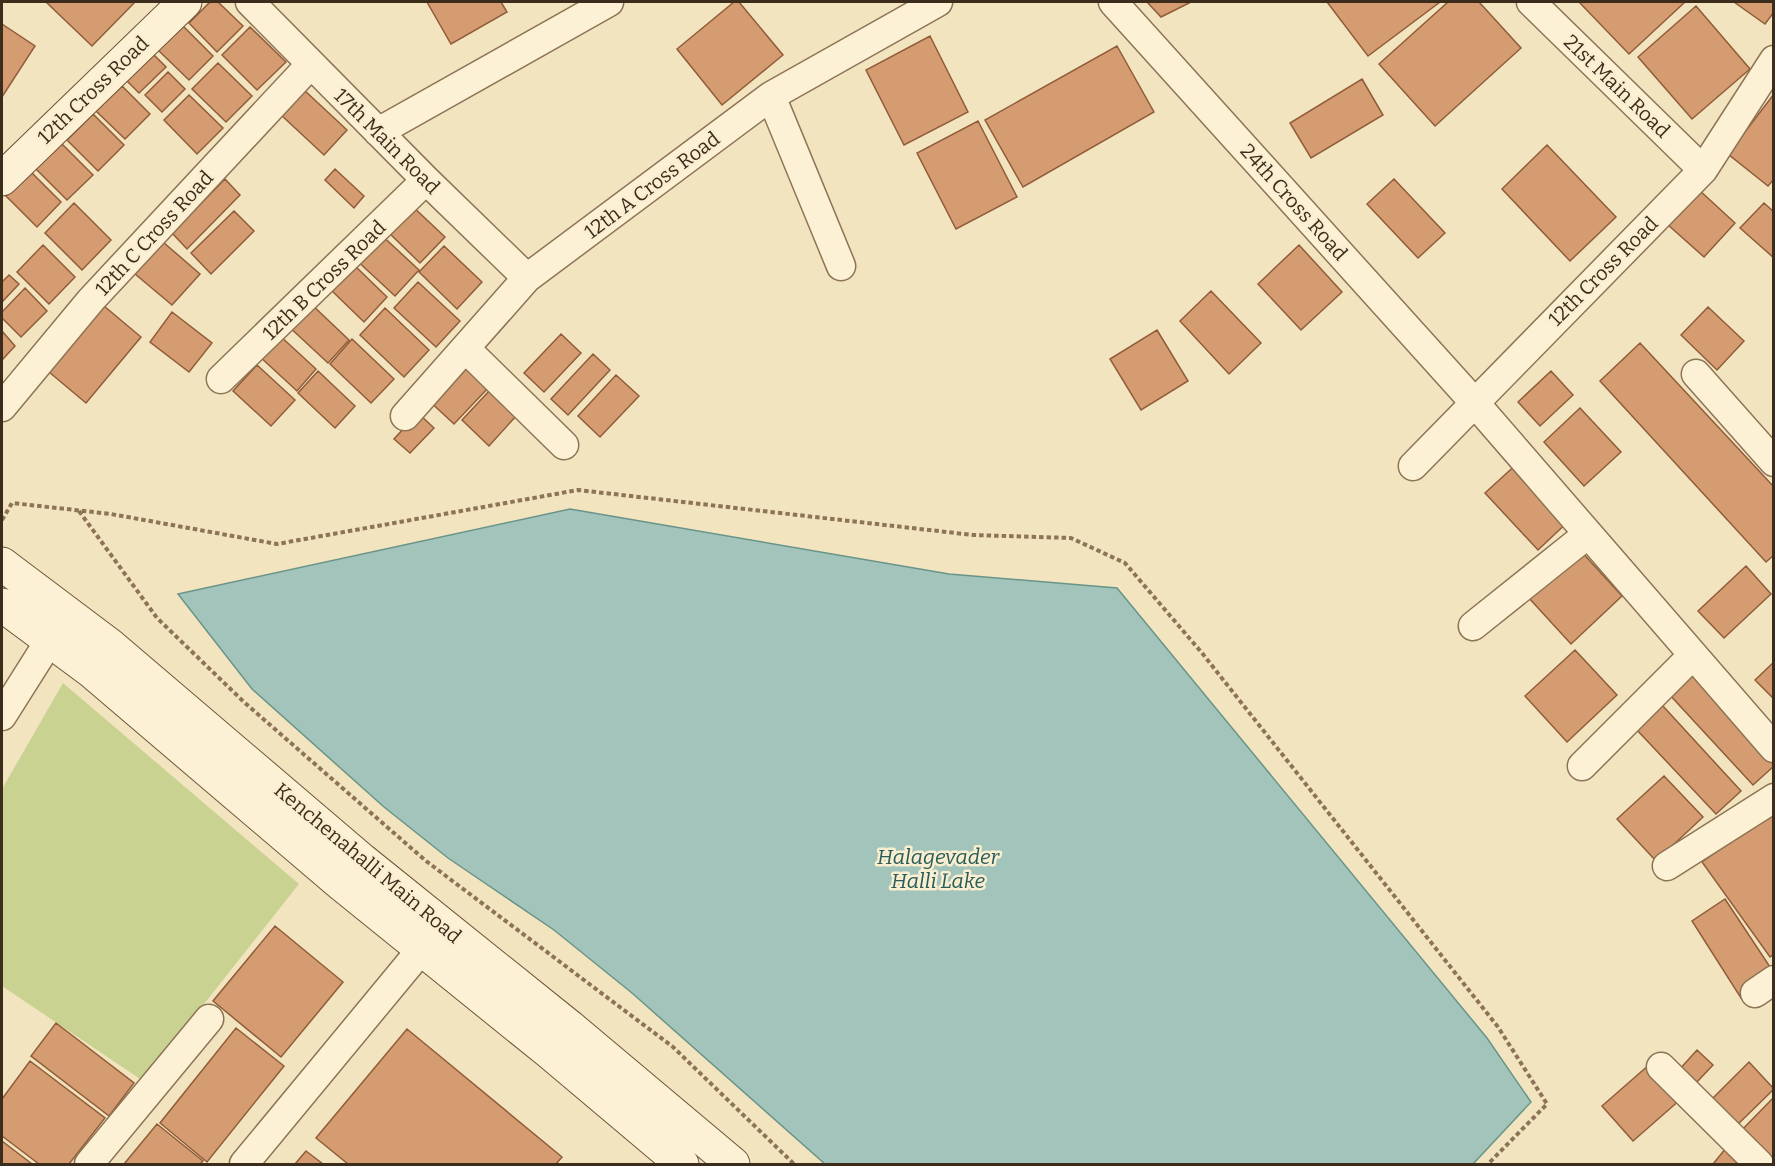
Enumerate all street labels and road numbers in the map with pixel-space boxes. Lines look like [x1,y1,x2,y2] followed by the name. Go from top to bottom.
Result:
[1559,29,1675,143] street label: 21st Main Road
[33,31,154,149] street label: 12th Cross Road
[329,83,445,199] street label: 17th Main Road
[580,126,724,244] street label: 12th A Cross Road
[1235,139,1353,265] street label: 24th Cross Road
[90,166,218,300] street label: 12th C Cross Road
[1543,211,1663,331] street label: 12th Cross Road
[257,215,391,345] street label: 12th B Cross Road
[270,778,466,948] street label: Kenchenahalli Main Road

